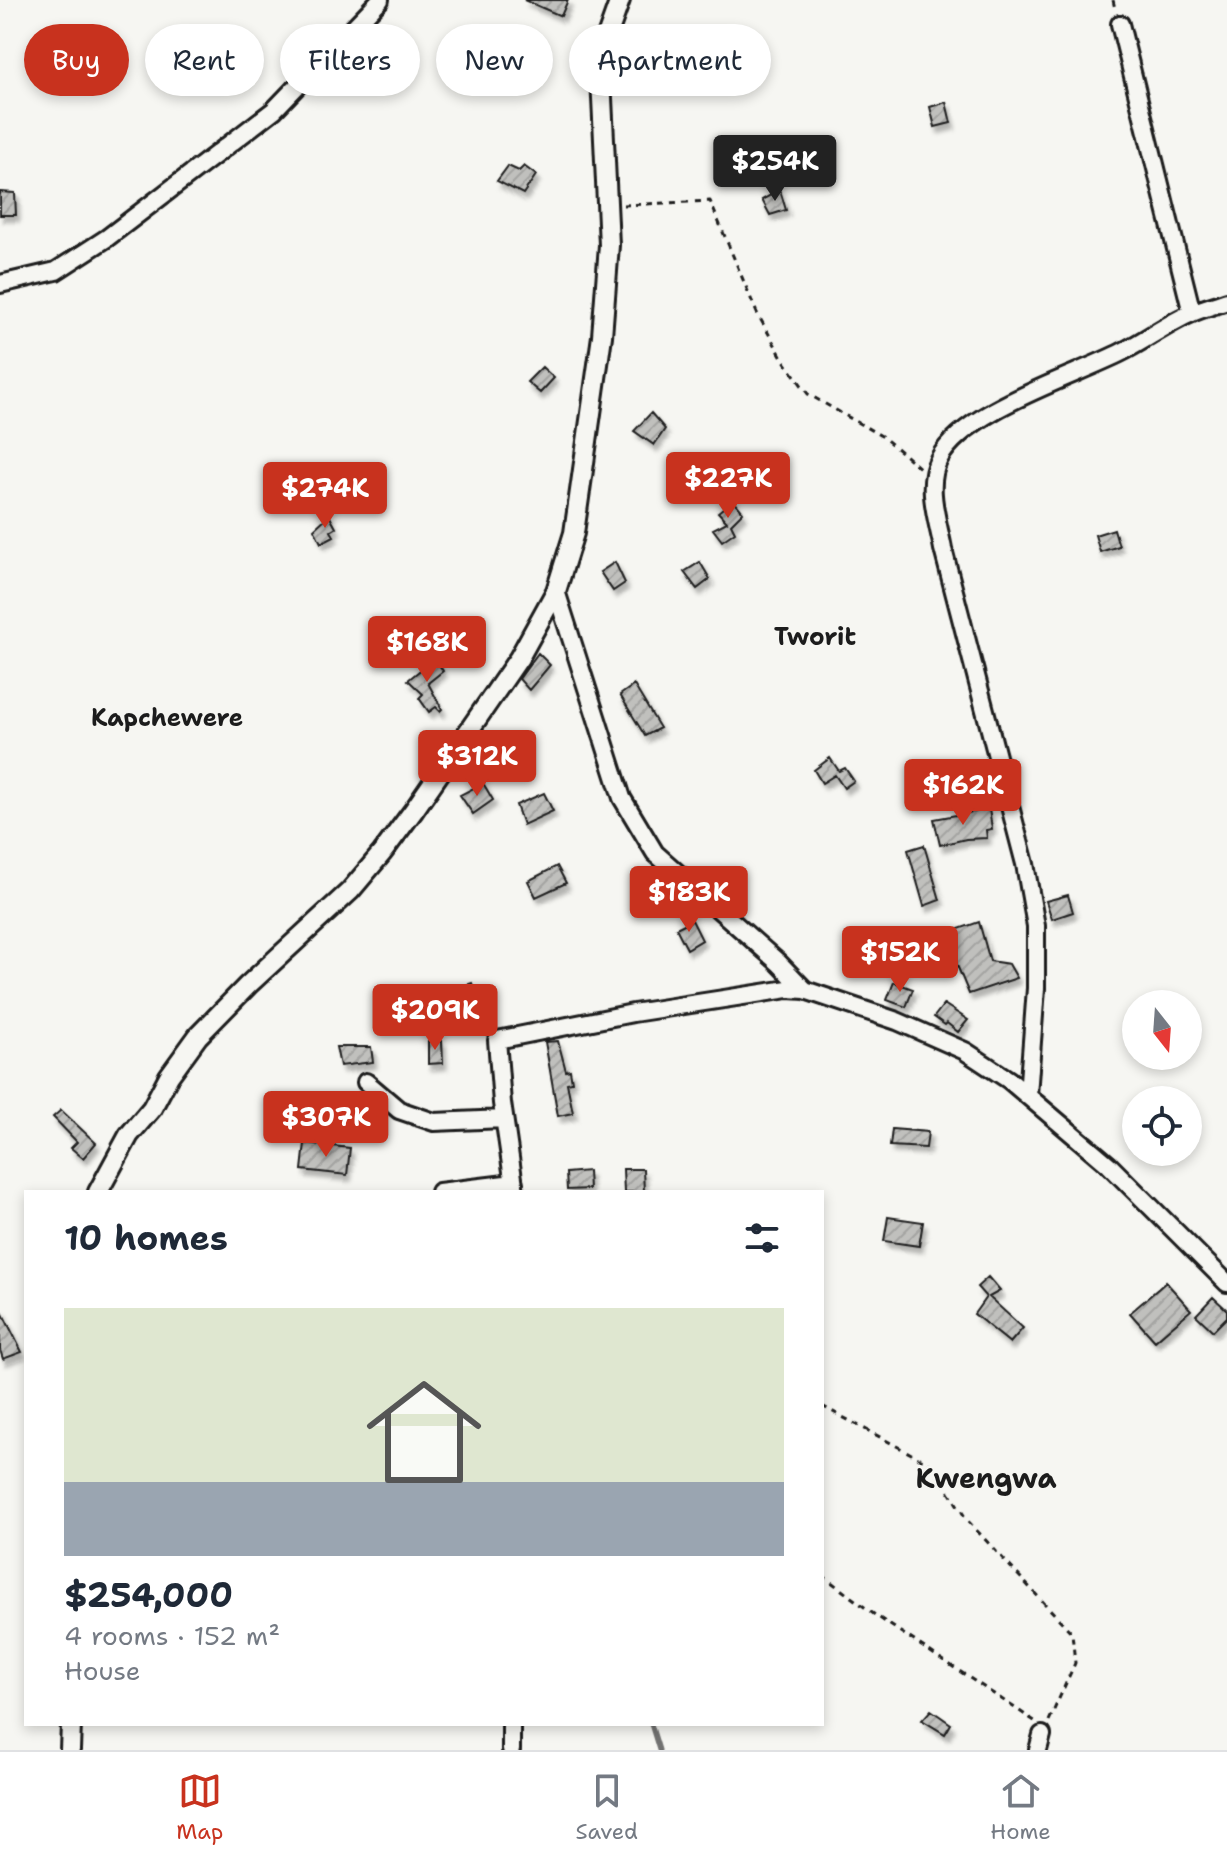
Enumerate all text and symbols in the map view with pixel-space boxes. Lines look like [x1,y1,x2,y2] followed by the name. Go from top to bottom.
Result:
[24,24,129,96] chip: Buy
[145,24,264,96] chip: Rent
[280,24,420,96] chip: Filters
[436,24,553,96] chip: New
[569,24,771,96] chip: Apartment
[719,135,831,203] pin: $254K
[731,143,819,178] text: $254K
[672,452,784,520] pin: $227K
[684,460,772,495] text: $227K
[269,462,381,530] pin: $274K
[281,470,369,505] text: $274K
[371,616,483,684] pin: $168K
[774,621,856,653] district label: Tworit
[386,624,468,659] text: $168K
[91,702,243,734] district label: Kapchewere
[421,730,533,798] pin: $312K
[436,738,518,773] text: $312K
[907,759,1019,827] pin: $162K
[922,767,1004,802] text: $162K
[633,866,745,934] pin: $183K
[648,874,730,909] text: $183K
[844,926,956,994] pin: $152K
[860,934,940,969] text: $152K
[379,984,491,1052] pin: $209K
[1122,990,1202,1070] north arrow
[1122,990,1202,1166] map controls
[391,992,479,1027] text: $209K
[1122,1086,1202,1166] button: locate
[270,1091,382,1159] pin: $307K
[281,1099,371,1134] text: $307K
[64,1215,228,1261] text: 10 homes
[740,1216,784,1260] icon: filters
[352,1360,496,1504] icon: home
[915,1459,1057,1497] district label: Kwengwa
[64,1572,233,1618] text: $254,000
[64,1618,280,1653] text: 4 rooms · 152 m²
[64,1653,140,1688] text: House
[176,1769,223,1846] tab: Map
[576,1769,638,1846] tab: Saved
[990,1769,1051,1846] tab: Home

